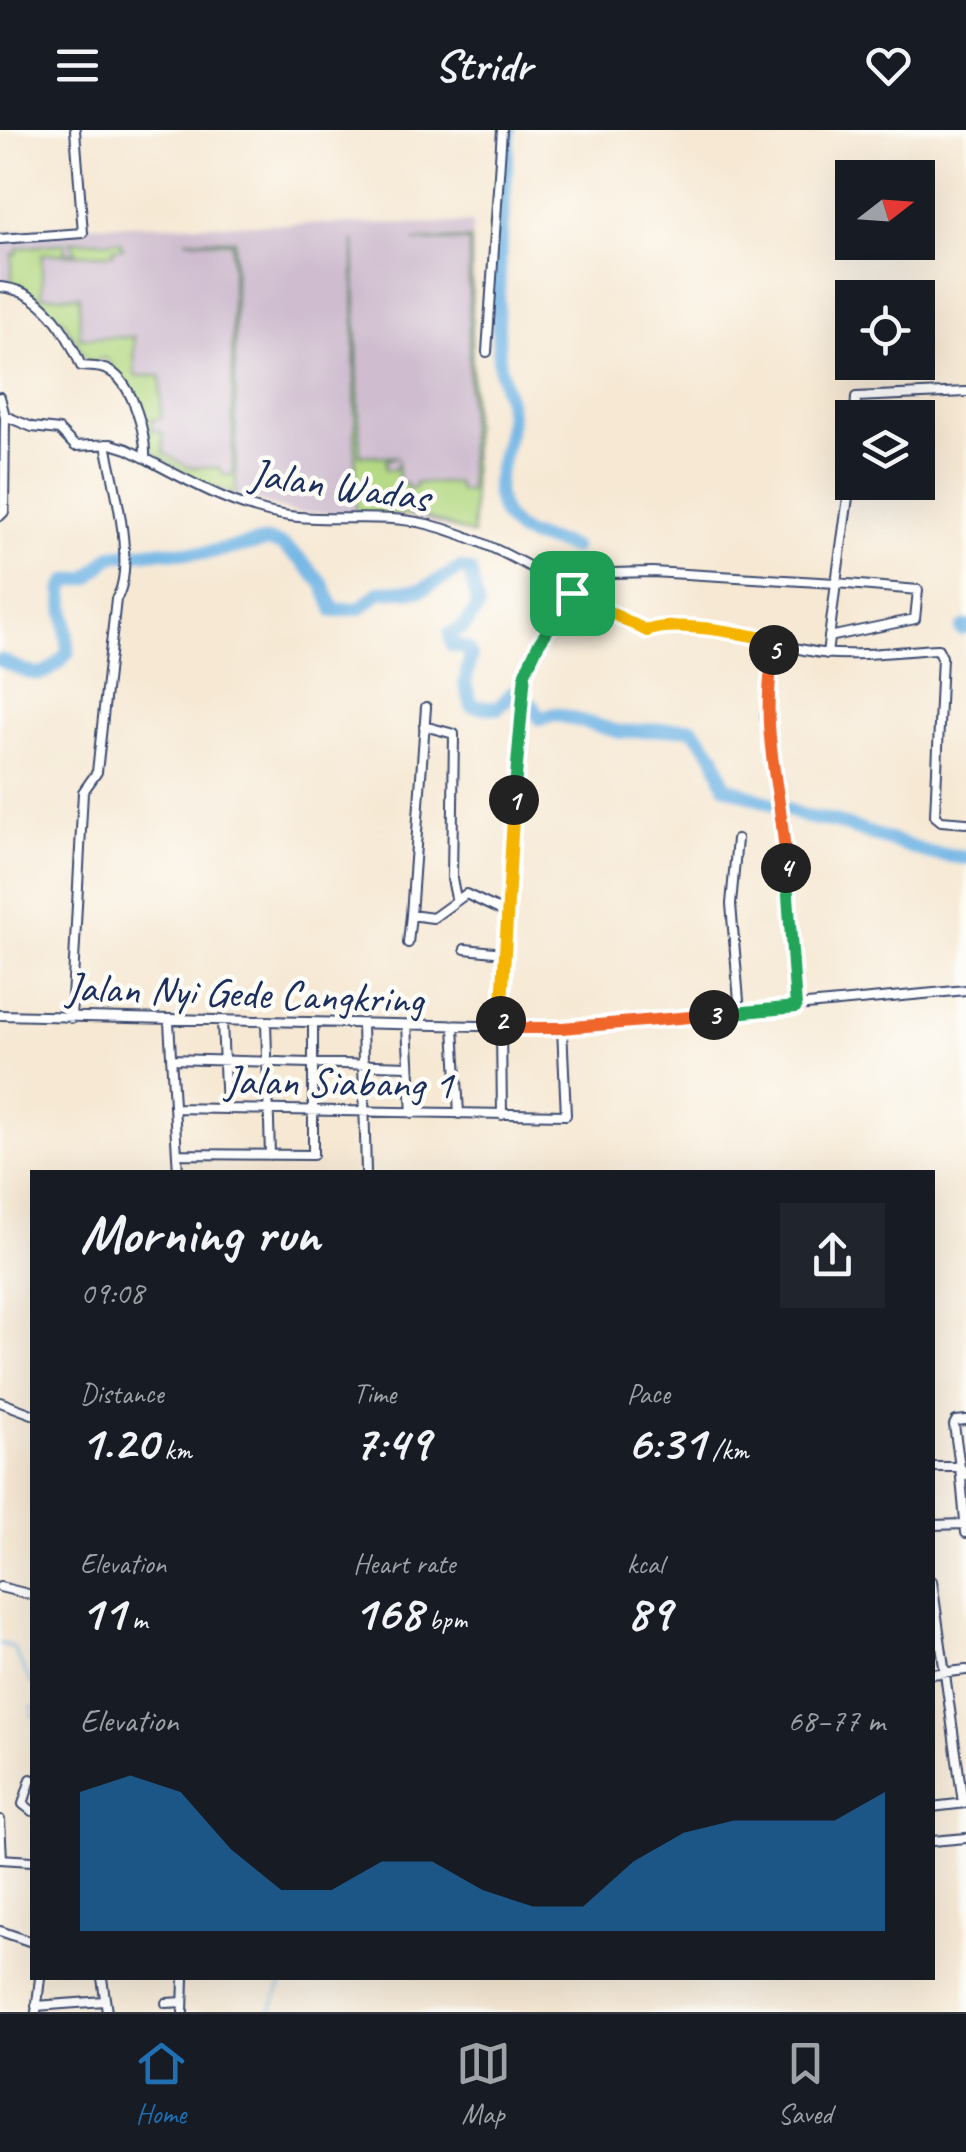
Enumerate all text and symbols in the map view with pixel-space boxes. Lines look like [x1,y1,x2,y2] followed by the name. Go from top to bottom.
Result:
[434,37,532,94] text: Stridr
[50,38,105,93] icon: menu
[861,38,916,93] icon: heart
[835,160,935,260] north arrow
[835,160,935,500] map controls
[835,280,935,380] button: locate
[835,400,935,500] button: layers
[245,446,436,525] street label: Jalan Wadas
[530,551,615,636] pin
[545,566,600,621] icon: arrive
[749,625,799,675] pin: 5
[768,632,780,667] text: 5
[489,775,539,825] pin: 1
[508,782,520,817] text: 1
[761,843,811,893] pin: 4
[780,850,792,885] text: 4
[63,961,427,1026] street label: Jalan Nyi Gede Cangkring
[689,990,739,1040] pin: 3
[476,996,526,1046] pin: 2
[708,997,720,1032] text: 3
[495,1003,507,1038] text: 2
[222,1054,456,1111] street label: Jalan Siabang 1
[80,1199,320,1269] text: Morning run
[780,1203,885,1308] button: share
[80,1272,144,1313] text: 09:08
[80,1376,164,1411] text: Distance
[353,1376,396,1411] text: Time
[627,1376,670,1411] text: Pace
[80,1411,157,1474] text: 1.20
[353,1411,430,1474] text: 7:49
[627,1411,705,1474] text: 6:31
[157,1432,192,1467] text: km
[705,1432,748,1467] text: /km
[80,1546,166,1581] text: Elevation
[353,1546,455,1581] text: Heart rate
[627,1546,664,1581] text: kcal
[80,1581,125,1644] text: 11
[353,1581,422,1644] text: 168
[627,1581,671,1644] text: 89
[125,1602,147,1637] text: m
[422,1602,467,1637] text: bpm
[80,1700,178,1741] text: Elevation
[787,1700,885,1741] text: 68–77 m
[134,2036,189,2131] tab: Home
[456,2036,511,2131] tab: Map
[778,2036,833,2131] tab: Saved

